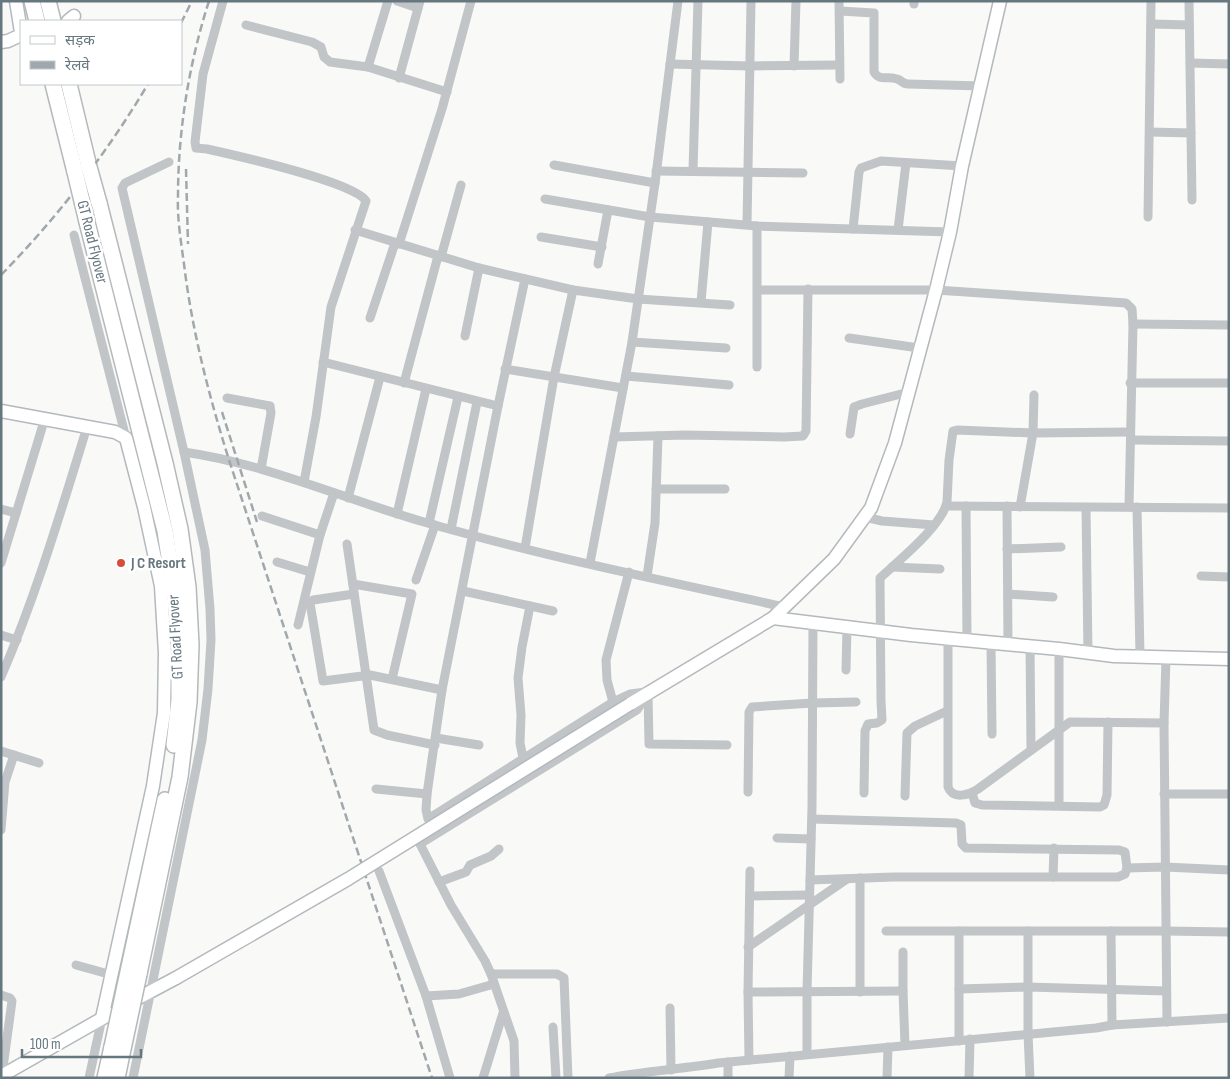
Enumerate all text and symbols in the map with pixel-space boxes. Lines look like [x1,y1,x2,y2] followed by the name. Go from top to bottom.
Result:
[20,20,182,85] legend
[65,31,95,50] text: सड़क
[64,56,90,75] text: रेलवे
[73,199,112,286] street label: GT Road Flyover
[130,554,186,573] place label: J C Resort
[115,557,127,569] marker: J C Resort
[164,594,188,680] street label: GT Road Flyover
[22,1026,141,1058] scale bar
[30,1035,61,1054] text: 100 m

